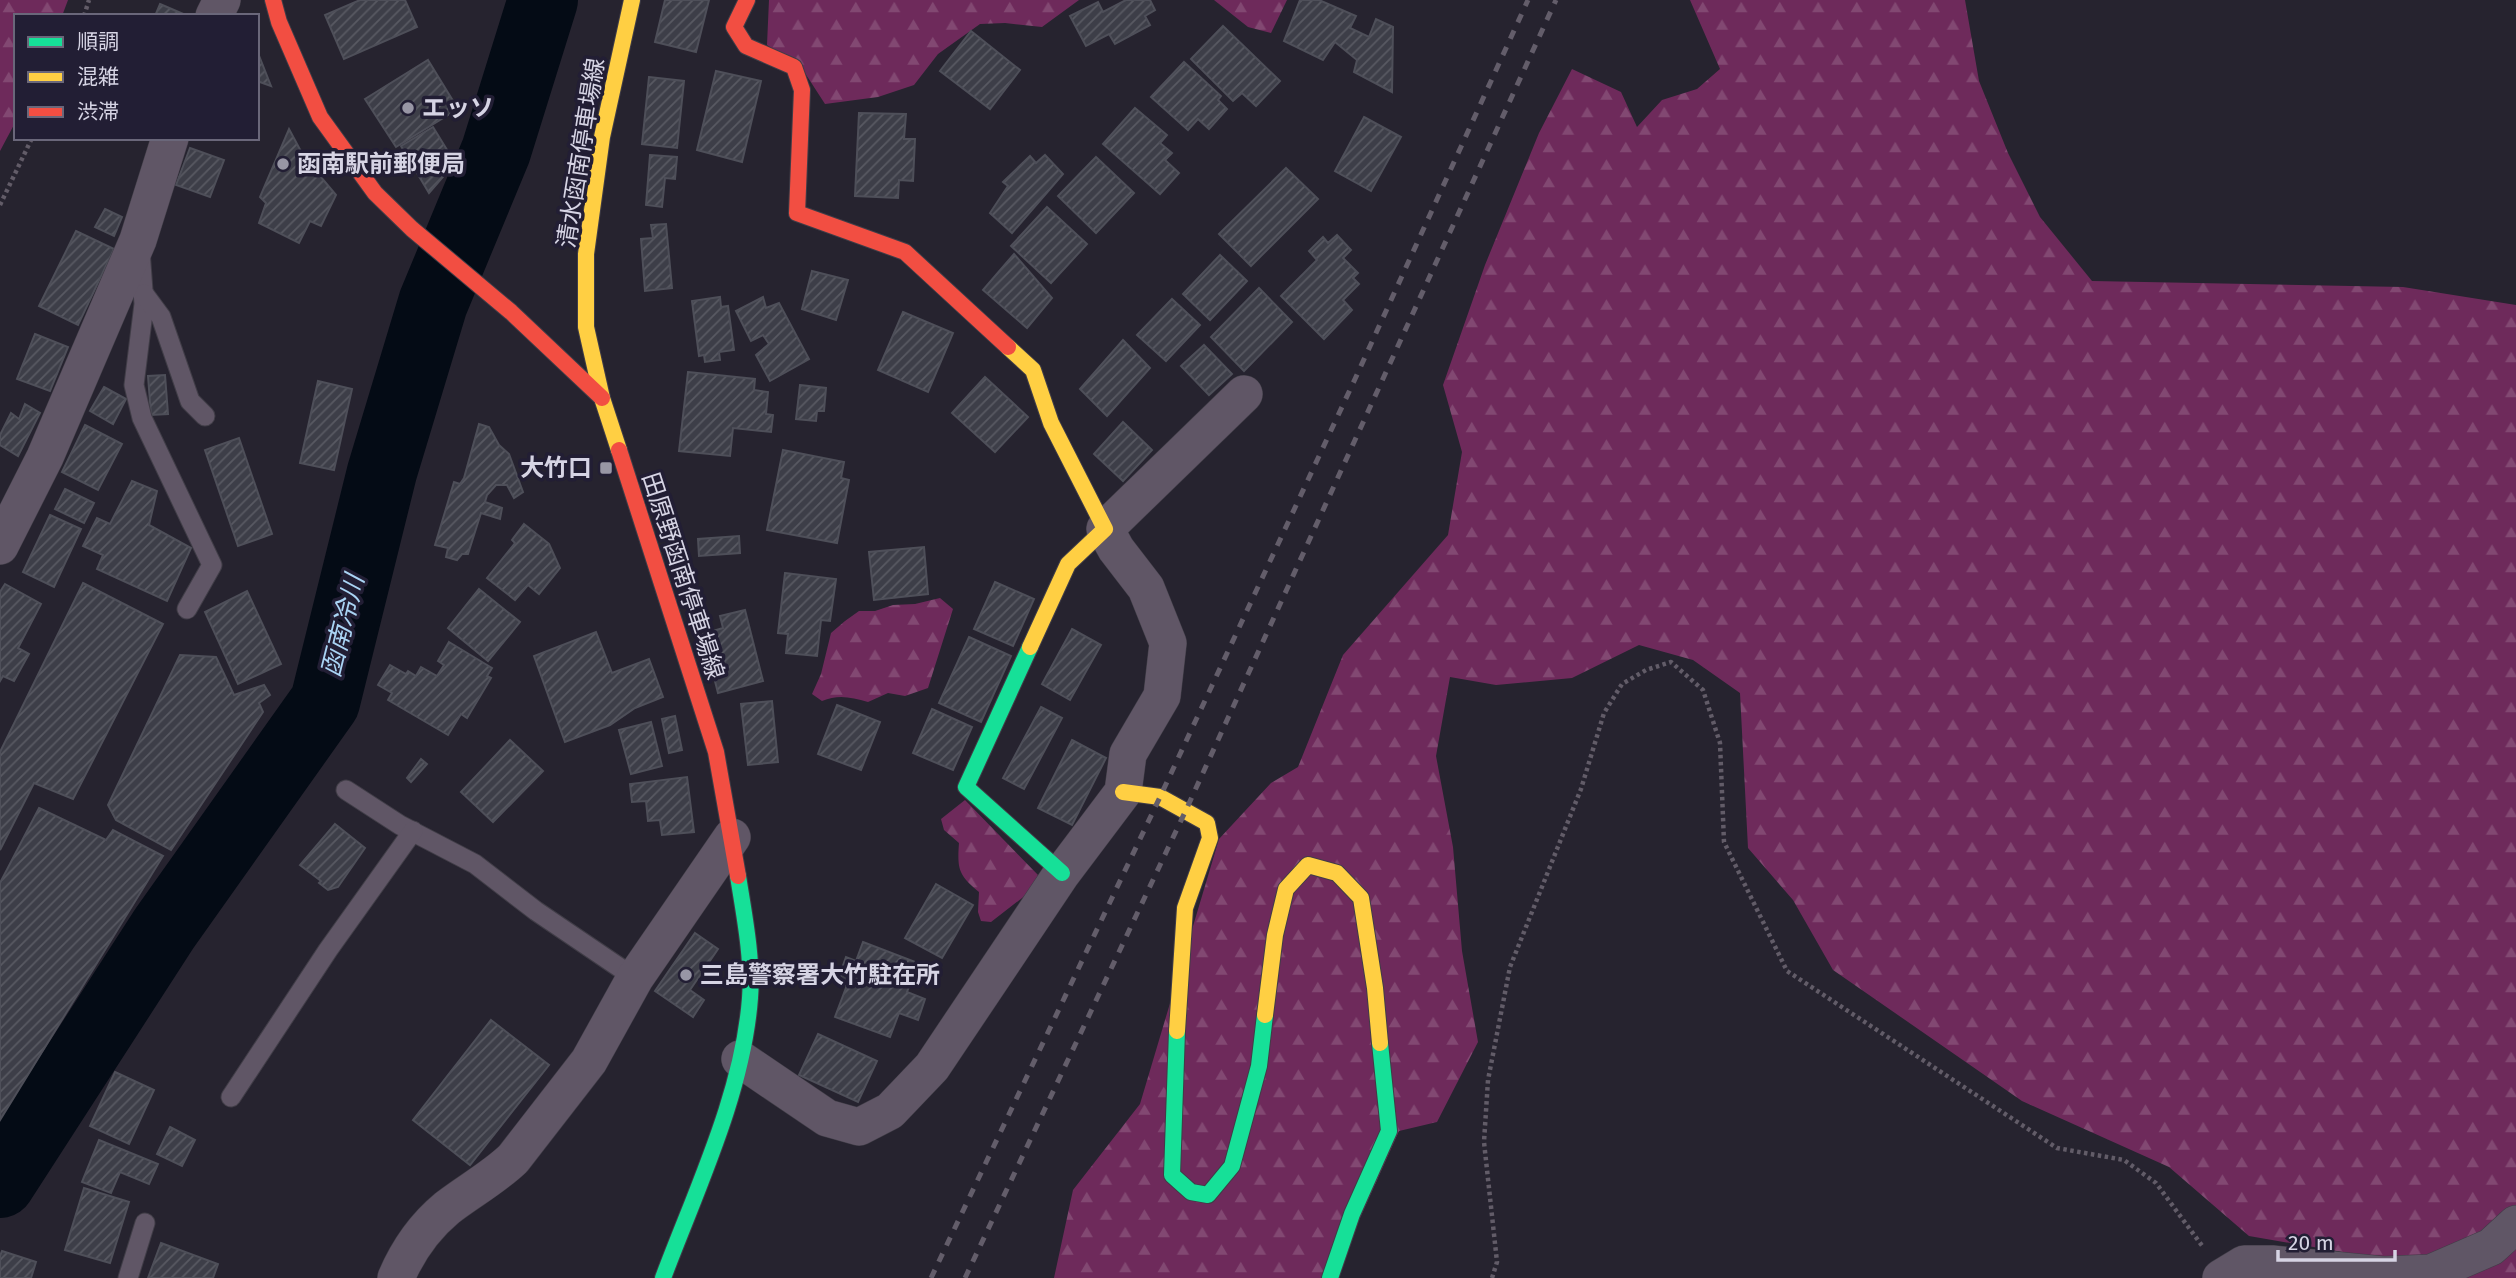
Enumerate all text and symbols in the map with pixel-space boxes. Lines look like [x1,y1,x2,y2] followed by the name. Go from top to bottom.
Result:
[14,14,259,140] legend
[77,29,119,55] text: 順調
[552,56,610,250] street label: 清水函南停車場線
[77,64,119,90] text: 混雑
[422,94,494,122] place label: エッソ
[77,99,119,125] text: 渋滞
[400,100,416,116] marker: エッソ
[297,150,465,178] place label: 函南駅前郵便局
[275,156,291,172] marker: 函南駅前郵便局
[520,454,592,482] place label: 大竹口
[598,460,614,476] marker: 大竹口
[636,469,730,683] street label: 田原野函南停車場線
[315,569,371,680] water label: 函南冷川
[700,961,940,989] place label: 三島警察署大竹駐在所
[678,967,694,983] marker: 三島警察署大竹駐在所
[2278,1218,2395,1262] scale bar
[2288,1230,2334,1256] text: 20 m

